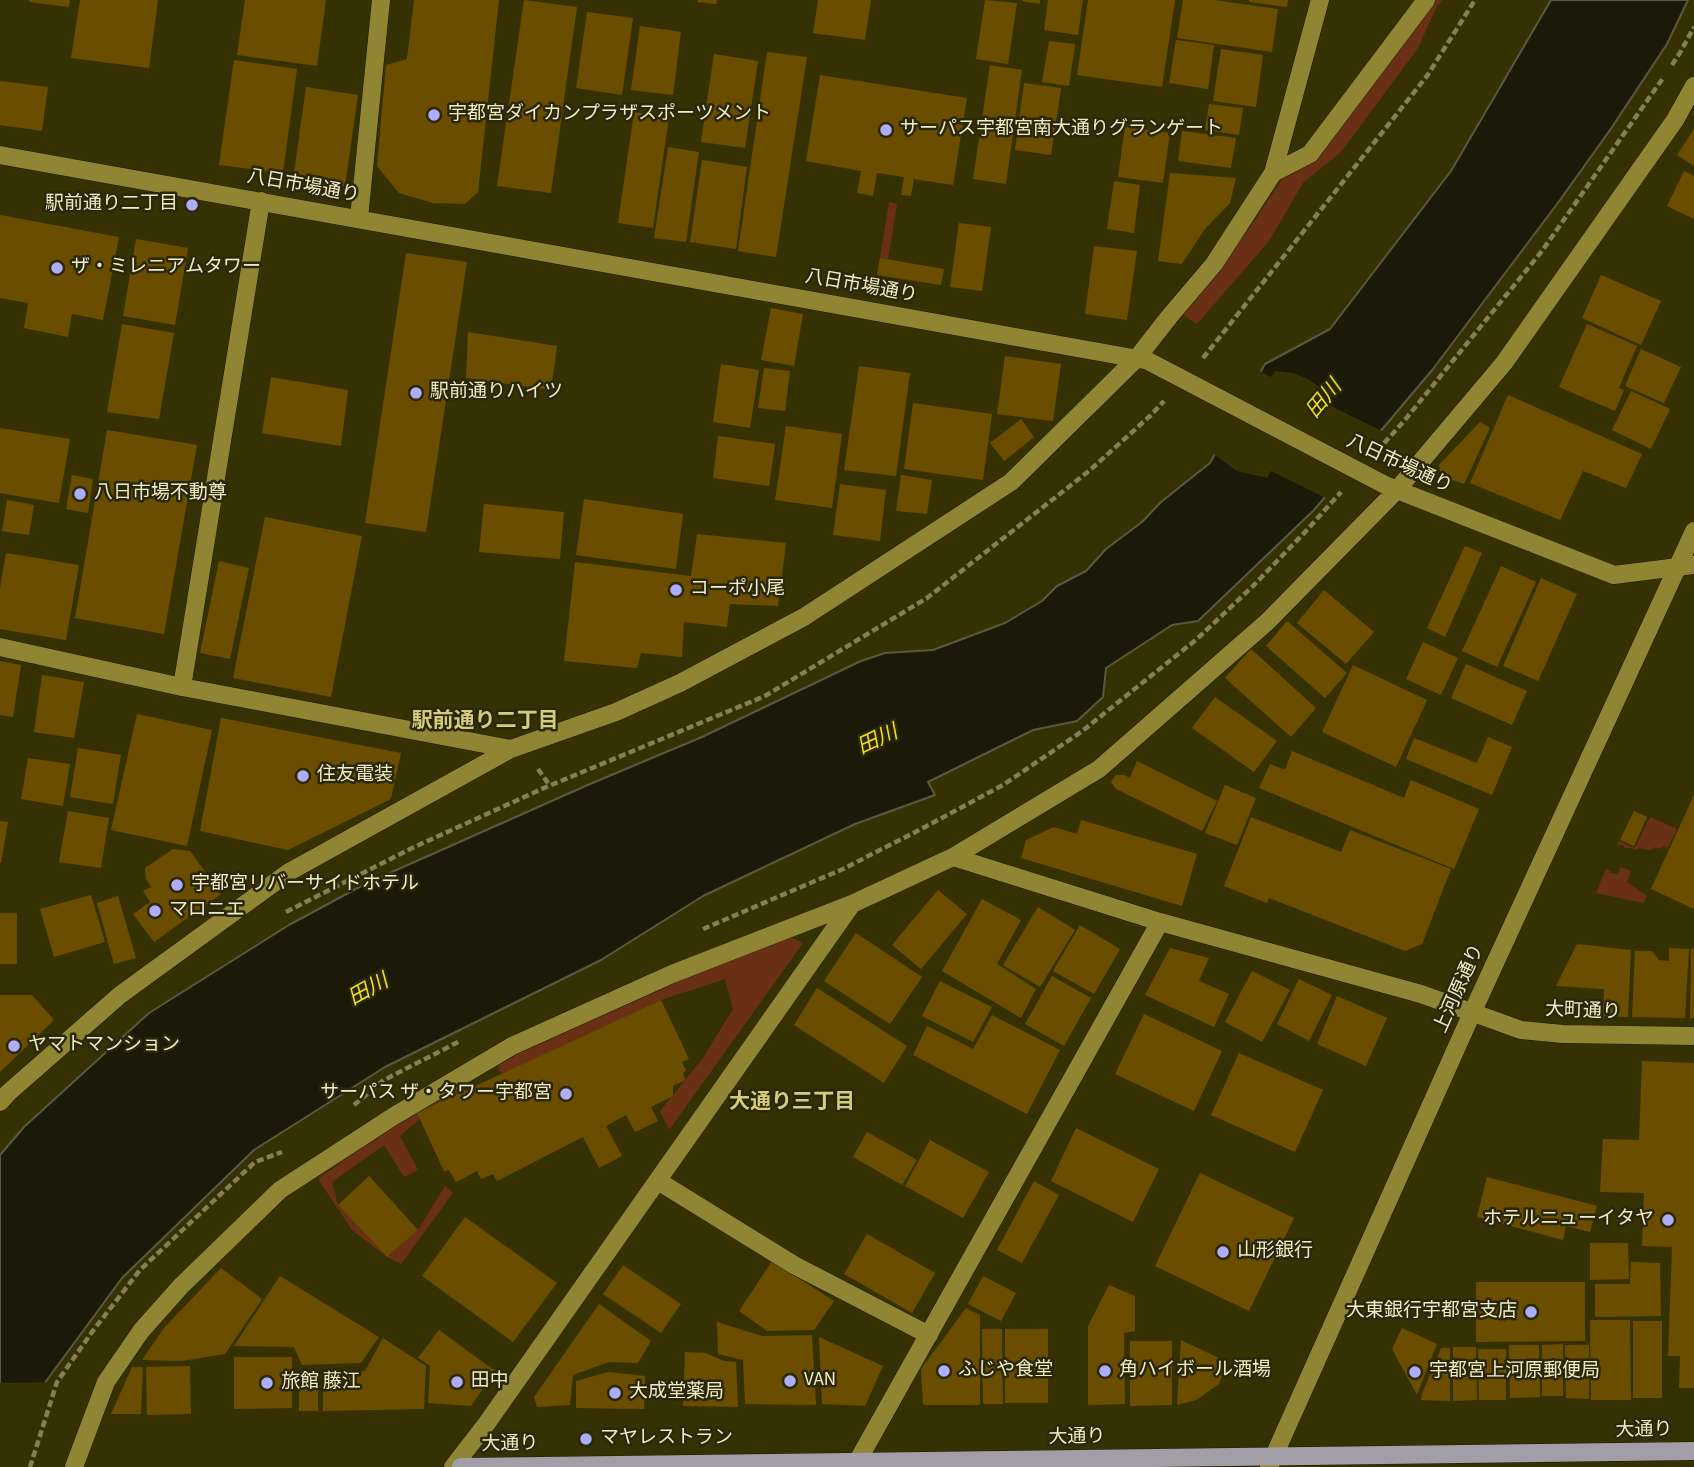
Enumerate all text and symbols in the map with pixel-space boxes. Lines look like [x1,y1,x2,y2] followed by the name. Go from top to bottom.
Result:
[448,104,771,126] place label: 宇都宮ダイカンプラザスポーツメント
[426,107,442,123] marker: 宇都宮ダイカンプラザスポーツメント
[900,119,1223,141] place label: サーパス宇都宮南大通りグランゲート
[878,122,894,138] marker: サーパス宇都宮南大通りグランゲート
[245,166,361,208] street label: 八日市場通り
[45,194,178,216] place label: 駅前通り二丁目
[184,197,200,213] marker: 駅前通り二丁目
[71,257,261,279] place label: ザ・ミレニアムタワー
[49,260,65,276] marker: ザ・ミレニアムタワー
[803,266,919,308] street label: 八日市場通り
[1302,376,1348,424] water label: 田川
[430,382,563,404] place label: 駅前通りハイツ
[408,385,424,401] marker: 駅前通りハイツ
[1343,431,1455,499] street label: 八日市場通り
[94,483,227,505] place label: 八日市場不動尊
[72,486,88,502] marker: 八日市場不動尊
[690,579,785,601] place label: コーポ小尾
[668,582,684,598] marker: コーポ小尾
[412,709,558,735] district label: 駅前通り二丁目
[854,721,902,761] water label: 田川
[317,765,393,787] place label: 住友電装
[295,768,311,784] marker: 住友電装
[191,874,419,896] place label: 宇都宮リバーサイドホテル
[169,877,185,893] marker: 宇都宮リバーサイドホテル
[169,900,245,922] place label: マロニエ
[147,903,163,919] marker: マロニエ
[1430,941,1490,1037] street label: 上河原通り
[345,970,393,1012] water label: 田川
[1545,999,1621,1025] street label: 大町通り
[28,1035,180,1057] place label: ヤマトマンション
[6,1038,22,1054] marker: ヤマトマンション
[320,1083,552,1105] place label: サーパス ザ・タワー宇都宮
[558,1086,574,1102] marker: サーパス ザ・タワー宇都宮
[729,1090,855,1116] district label: 大通り三丁目
[1483,1209,1654,1231] place label: ホテルニューイタヤ
[1660,1212,1676,1228] marker: ホテルニューイタヤ
[1237,1241,1313,1263] place label: 山形銀行
[1215,1244,1231,1260] marker: 山形銀行
[1346,1301,1517,1323] place label: 大東銀行宇都宮支店
[1523,1304,1539,1320] marker: 大東銀行宇都宮支店
[958,1360,1053,1382] place label: ふじや食堂
[1119,1360,1271,1382] place label: 角ハイボール酒場
[1429,1361,1600,1383] place label: 宇都宮上河原郵便局
[936,1363,952,1379] marker: ふじや食堂
[1097,1363,1113,1379] marker: 角ハイボール酒場
[1407,1364,1423,1380] marker: 宇都宮上河原郵便局
[804,1370,836,1392] place label: VAN
[471,1371,509,1393] place label: 田中
[281,1372,361,1394] place label: 旅館 藤江
[782,1373,798,1389] marker: VAN
[449,1374,465,1390] marker: 田中
[259,1375,275,1391] marker: 旅館 藤江
[629,1382,724,1404] place label: 大成堂薬局
[607,1385,623,1401] marker: 大成堂薬局
[1615,1419,1673,1443] street label: 大通り
[1048,1426,1106,1450] street label: 大通り
[600,1428,733,1450] place label: マヤレストラン
[578,1431,594,1447] marker: マヤレストラン
[481,1433,539,1457] street label: 大通り

